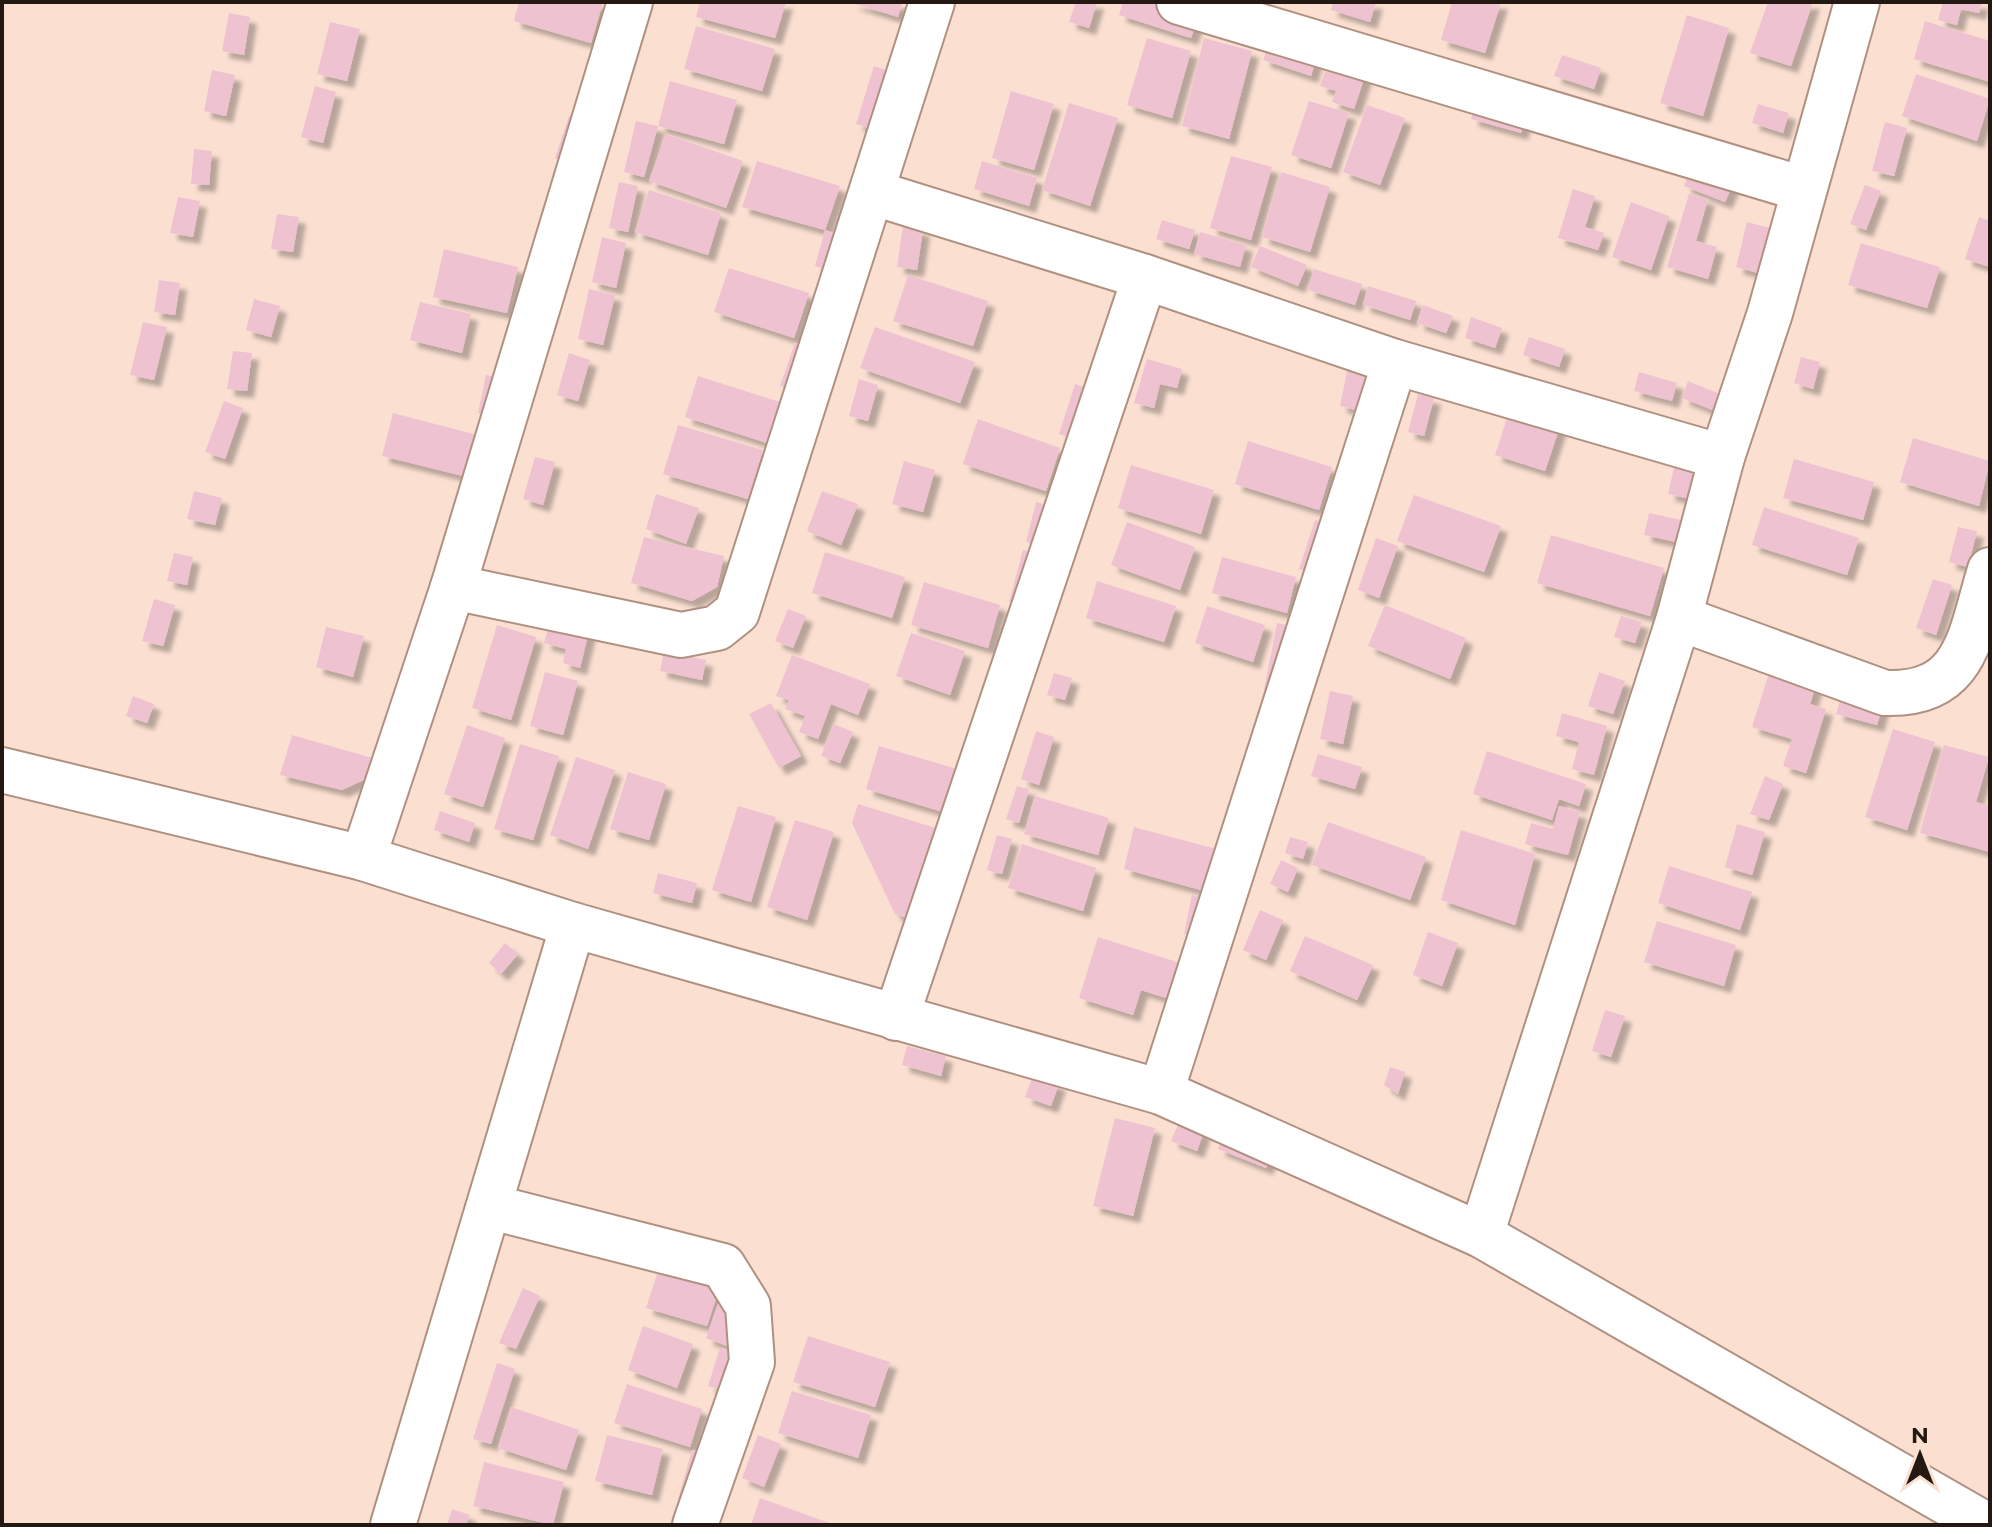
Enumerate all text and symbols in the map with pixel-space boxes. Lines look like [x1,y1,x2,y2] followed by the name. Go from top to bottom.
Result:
[1880,1415,1960,1495] north arrow
[1911,1422,1929,1449] text: N

